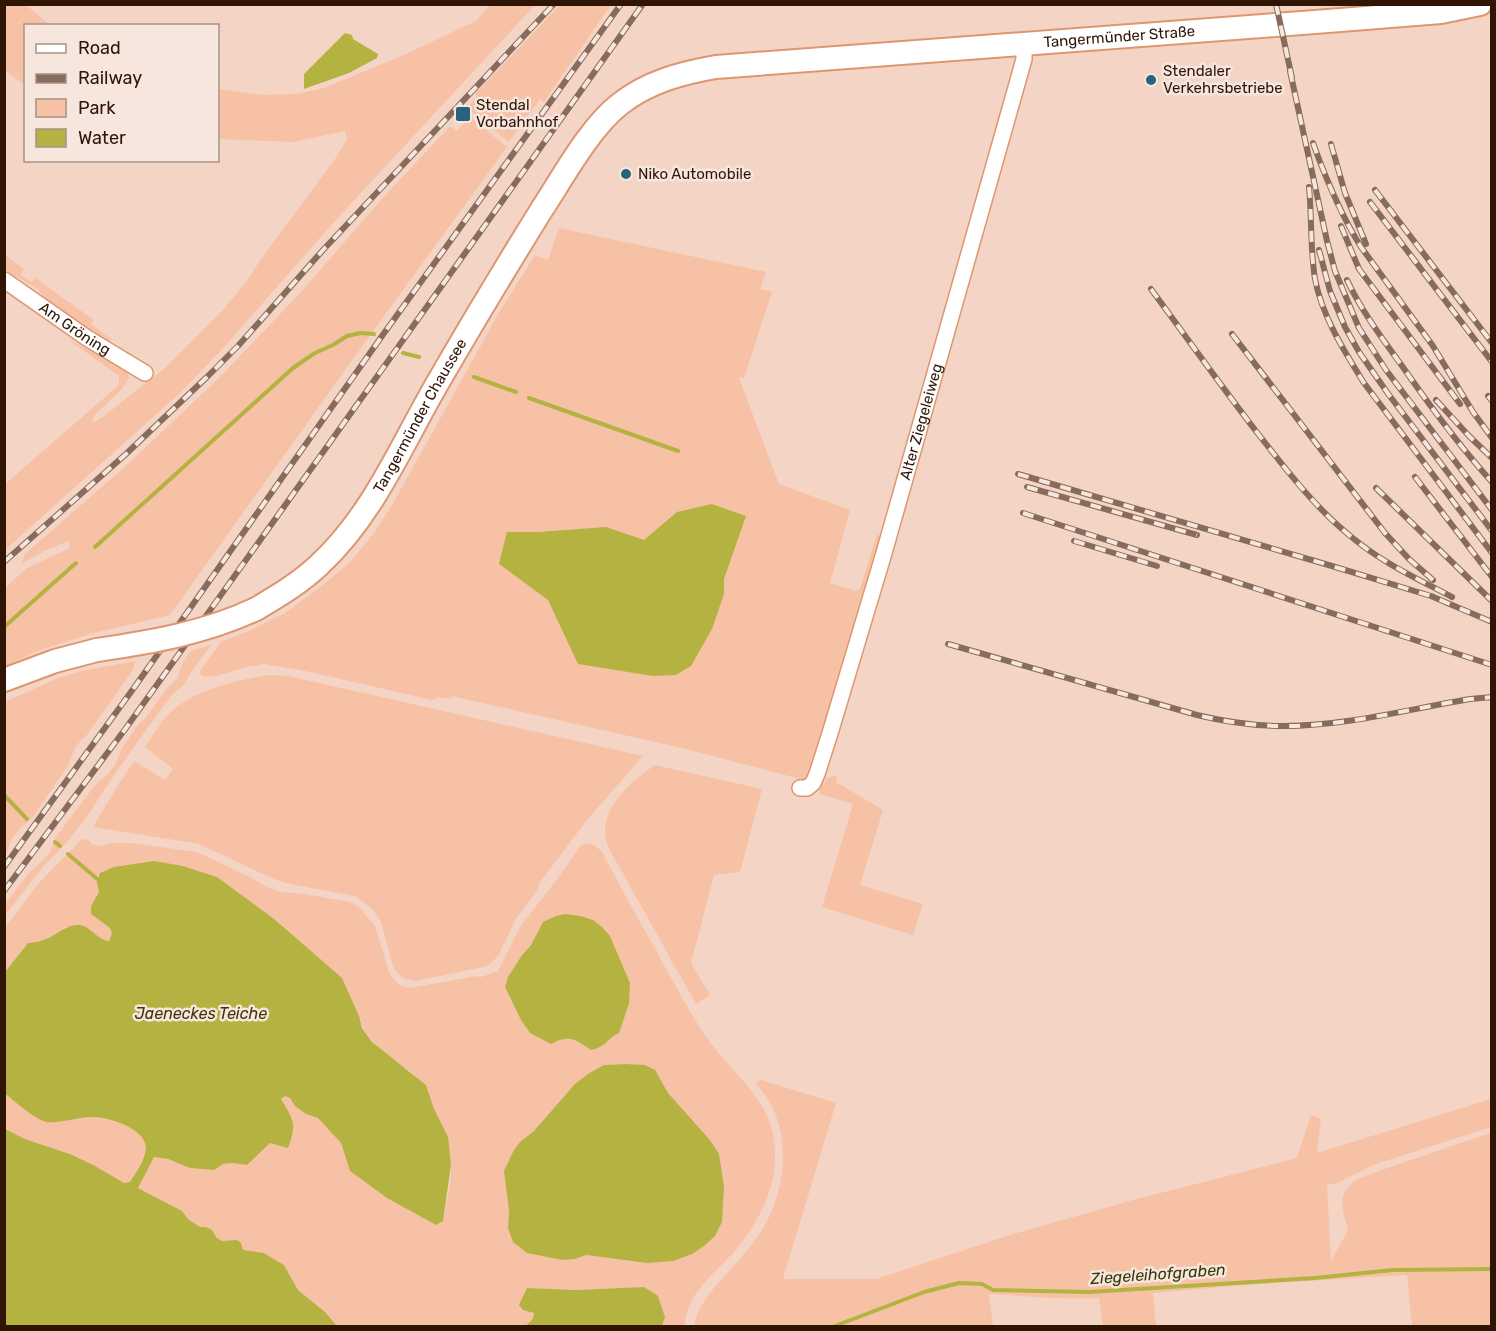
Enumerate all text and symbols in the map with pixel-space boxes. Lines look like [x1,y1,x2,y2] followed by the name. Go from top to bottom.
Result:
[1043,22,1196,51] street label: Tangermünder Straße
[24,24,219,162] legend
[78,37,121,59] text: Road
[1163,62,1283,97] place label: Stendaler Verkehrsbetriebe
[78,67,142,89] text: Railway
[1144,73,1158,87] marker: Stendaler Verkehrsbetriebe
[476,96,558,131] place label: Stendal Vorbahnhof
[78,97,116,119] text: Park
[454,105,472,123] marker: Stendal Vorbahnhof
[78,127,126,149] text: Water
[638,165,751,183] place label: Niko Automobile
[619,167,633,181] marker: Niko Automobile
[36,298,114,359] street label: Am Gröning
[369,335,470,496] street label: Tangermünder Chaussee
[896,361,946,482] street label: Alter Ziegeleiweg
[135,1004,267,1023] water label: Jaeneckes Teiche
[1089,1260,1226,1288] water label: Ziegeleihofgraben

